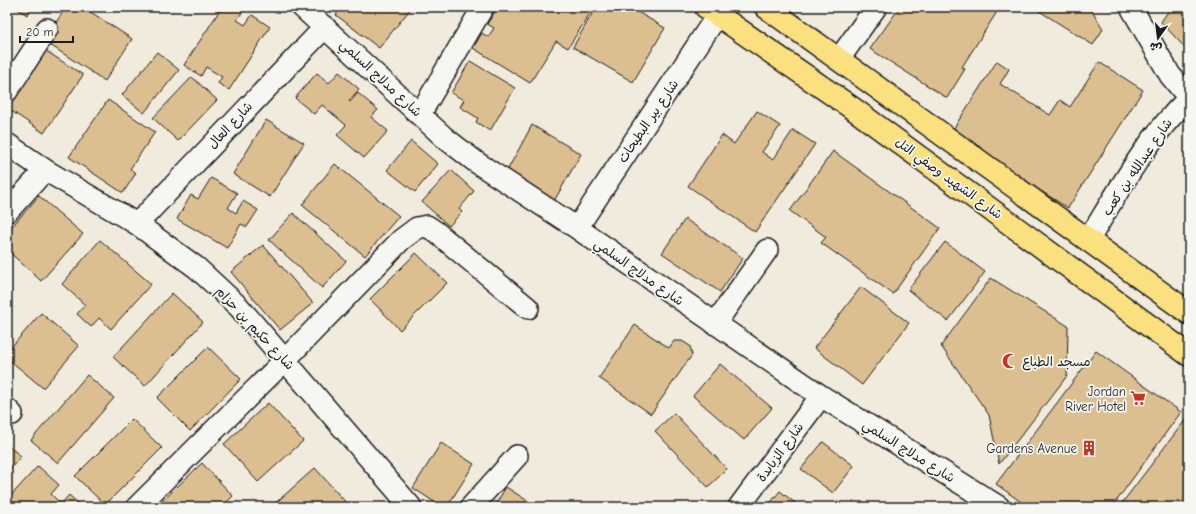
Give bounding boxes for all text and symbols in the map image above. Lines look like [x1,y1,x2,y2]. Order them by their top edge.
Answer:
scale bar [20,18,73,44]
north arrow [1138,18,1178,58]
text: 20 m [26,25,54,39]
street label: شارع مدلاج السلمي [335,37,425,122]
text: ش [1148,39,1163,55]
street label: شارع بير البطيحات [615,77,683,166]
street label: شارع العال [205,99,257,153]
street label: شارع عبدالله بن كعب [1099,116,1177,219]
street label: شارع الشهيد وصفي التل [890,134,1005,225]
street label: شارع مدلاج السلمي [589,236,687,312]
street label: شارع حكيم بن حزام [211,283,297,375]
mosque icon: مسجد الطباع [1001,352,1019,370]
place label: مسجد الطباع [1022,354,1091,371]
place label: Jordan River Hotel [1065,384,1126,414]
supermarket icon: Jordan River Hotel [1129,389,1147,407]
street label: شارع مدلاج السلمي [858,417,958,489]
street label: شارع الزبابدة [754,420,808,486]
building icon: Gardens Avenue [1080,439,1098,457]
place label: Gardens Avenue [986,441,1077,456]

